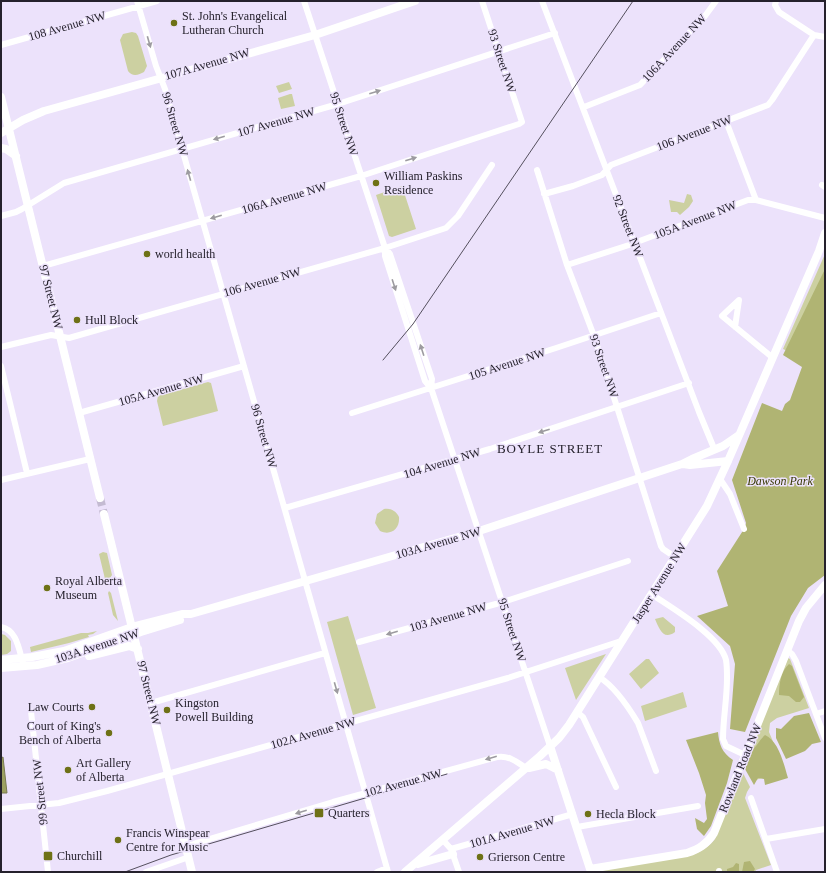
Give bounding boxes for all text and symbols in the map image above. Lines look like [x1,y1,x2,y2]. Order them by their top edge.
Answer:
street label: 108 Avenue NW [27,8,108,44]
place label: St. John's Evangelical Lutheran Church [182,9,288,37]
street label: 106A Avenue NW [639,11,710,85]
marker: St. John's Evangelical Lutheran Church [169,18,179,28]
street label: 93 Street NW [485,27,519,95]
one-way arrow [146,36,152,48]
street label: 107A Avenue NW [163,45,252,83]
one-way arrow [369,89,381,95]
street label: 96 Street NW [159,90,191,158]
street label: 95 Street NW [327,90,361,158]
street label: 107 Avenue NW [236,104,317,140]
street label: 106 Avenue NW [654,112,734,154]
one-way arrow [213,135,225,141]
one-way arrow [406,156,418,162]
one-way arrow [186,168,192,180]
place label: William Paskins Residence [384,169,463,197]
marker: William Paskins Residence [371,178,381,188]
street label: 106A Avenue NW [240,179,329,217]
street label: 92 Street NW [610,193,647,260]
street label: 105A Avenue NW [652,197,739,242]
one-way arrow [209,214,221,220]
place label: world health [155,247,215,261]
marker: world health [142,249,152,259]
street label: 97 Street NW [36,263,66,331]
street label: 106 Avenue NW [222,264,303,300]
one-way arrow [391,279,397,291]
place label: Hull Block [85,313,138,327]
marker: Hull Block [72,315,82,325]
street label: 93 Street NW [587,333,622,400]
one-way arrow [419,344,425,356]
street label: 105 Avenue NW [467,345,548,383]
street label: 105A Avenue NW [117,371,206,409]
street label: 96 Street NW [248,402,280,470]
one-way arrow [538,429,550,435]
district label: BOYLE STREET [497,441,603,456]
street label: 104 Avenue NW [402,444,483,481]
park label: Dawson Park [746,474,814,488]
street label: 103A Avenue NW [394,524,483,562]
street label: Jasper Avenue NW [629,540,690,626]
place label: Royal Alberta Museum [55,574,123,602]
marker: Royal Alberta Museum [42,583,52,593]
street label: 95 Street NW [495,596,529,664]
street label: 103 Avenue NW [408,599,489,635]
street label: 103A Avenue NW [53,626,142,666]
one-way arrow [386,630,398,636]
street label: 97 Street NW [134,659,164,727]
one-way arrow [333,683,339,695]
place label: Kingston Powell Building [175,696,253,724]
place label: Law Courts [28,700,84,714]
marker: Law Courts [87,702,97,712]
marker: Kingston Powell Building [162,705,172,715]
street label: 102A Avenue NW [269,714,358,752]
place label: Court of King's Bench of Alberta [19,719,102,747]
street label: Rowland Road NW [716,721,764,815]
marker: Court of King's Bench of Alberta [104,728,114,738]
one-way arrow [485,755,497,761]
place label: Art Gallery of Alberta [76,756,131,784]
street label: 99 Street NW [30,758,50,826]
marker: Art Gallery of Alberta [63,765,73,775]
street label: 102 Avenue NW [363,766,444,800]
place label: Quarters [328,806,370,820]
marker: Quarters [313,807,325,819]
place label: Hecla Block [596,807,656,821]
one-way arrow [295,809,307,815]
marker: Hecla Block [583,809,593,819]
street label: 101A Avenue NW [468,813,557,851]
place label: Francis Winspear Centre for Music [126,826,210,854]
marker: Francis Winspear Centre for Music [113,835,123,845]
place label: Churchill [57,849,103,863]
marker: Churchill [42,850,54,862]
place label: Grierson Centre [488,850,565,864]
marker: Grierson Centre [475,852,485,862]

